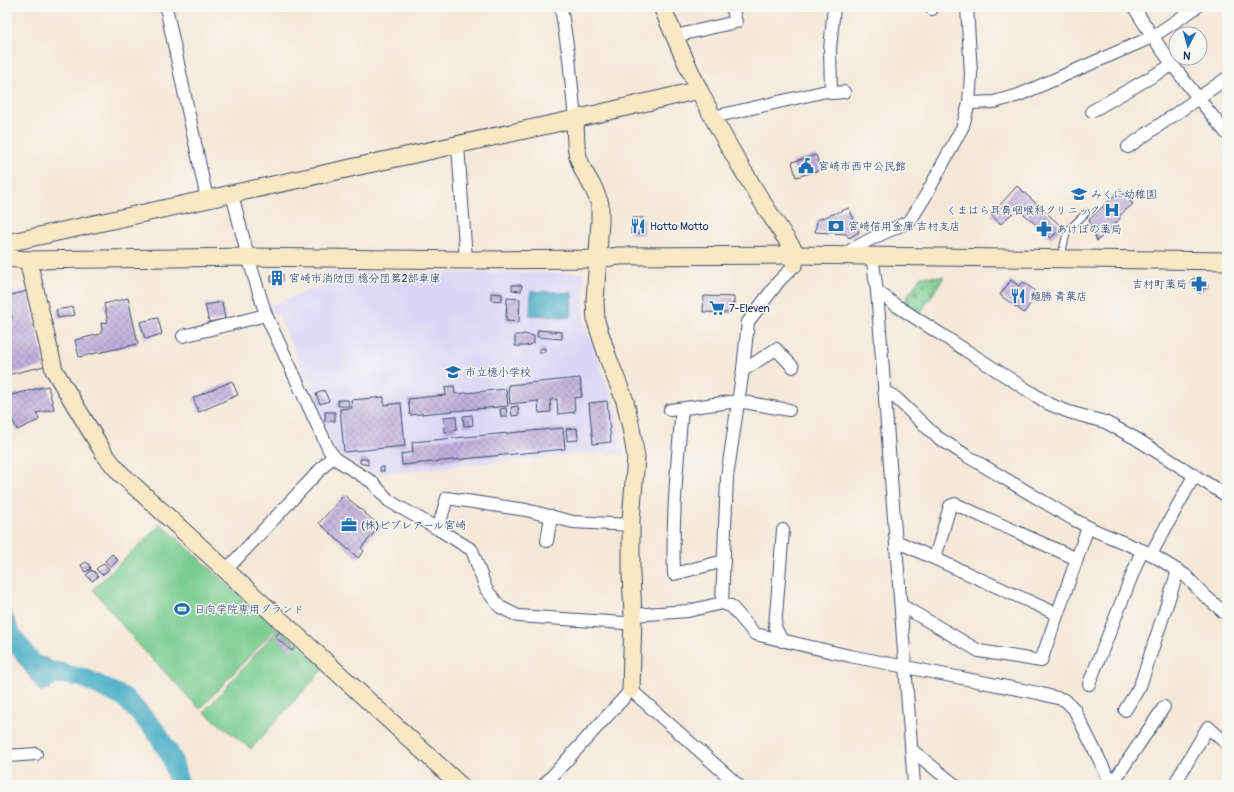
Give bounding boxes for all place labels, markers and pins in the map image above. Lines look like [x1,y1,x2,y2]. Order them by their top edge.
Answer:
public building icon: 宮崎市西中公民館 [797,157,815,175]
place label: 宮崎市西中公民館 [818,160,906,173]
school or university icon: みくに幼稚園 [1070,185,1088,203]
place label: みくに幼稚園 [1091,188,1157,201]
hospital icon: くまはら耳鼻咽喉科クリニック [1103,201,1121,219]
place label: くまはら耳鼻咽喉科クリニック [946,204,1100,217]
restaurant icon: Hotto Motto [629,217,647,235]
bank icon: 宮崎信用金庫 吉村支店 [827,217,845,235]
place label: Hotto Motto [650,220,709,233]
place label: 宮崎信用金庫 吉村支店 [848,220,960,233]
pharmacy icon: あけぼの薬局 [1035,220,1053,238]
place label: あけぼの薬局 [1056,223,1122,236]
building icon: 宮崎市消防団 檍分団第2部車庫 [268,269,286,287]
place label: 宮崎市消防団 檍分団第2部車庫 [289,272,441,285]
pharmacy icon: 吉村町薬局 [1190,275,1208,293]
place label: 吉村町薬局 [1132,278,1187,291]
restaurant icon: 麺勝 青葉店 [1009,287,1027,305]
place label: 麺勝 青葉店 [1030,290,1087,303]
supermarket icon: 7-Eleven [708,299,726,317]
place label: 7-Eleven [729,302,770,315]
school or university icon: 市立檍小学校 [444,363,462,381]
place label: 市立檍小学校 [465,366,531,379]
office icon: (株)ビブレアール宮崎 [340,516,358,534]
place label: (株)ビブレアール宮崎 [361,519,466,532]
sports icon: 日向学院専用グランド [173,600,191,618]
place label: 日向学院専用グランド [194,603,304,616]

